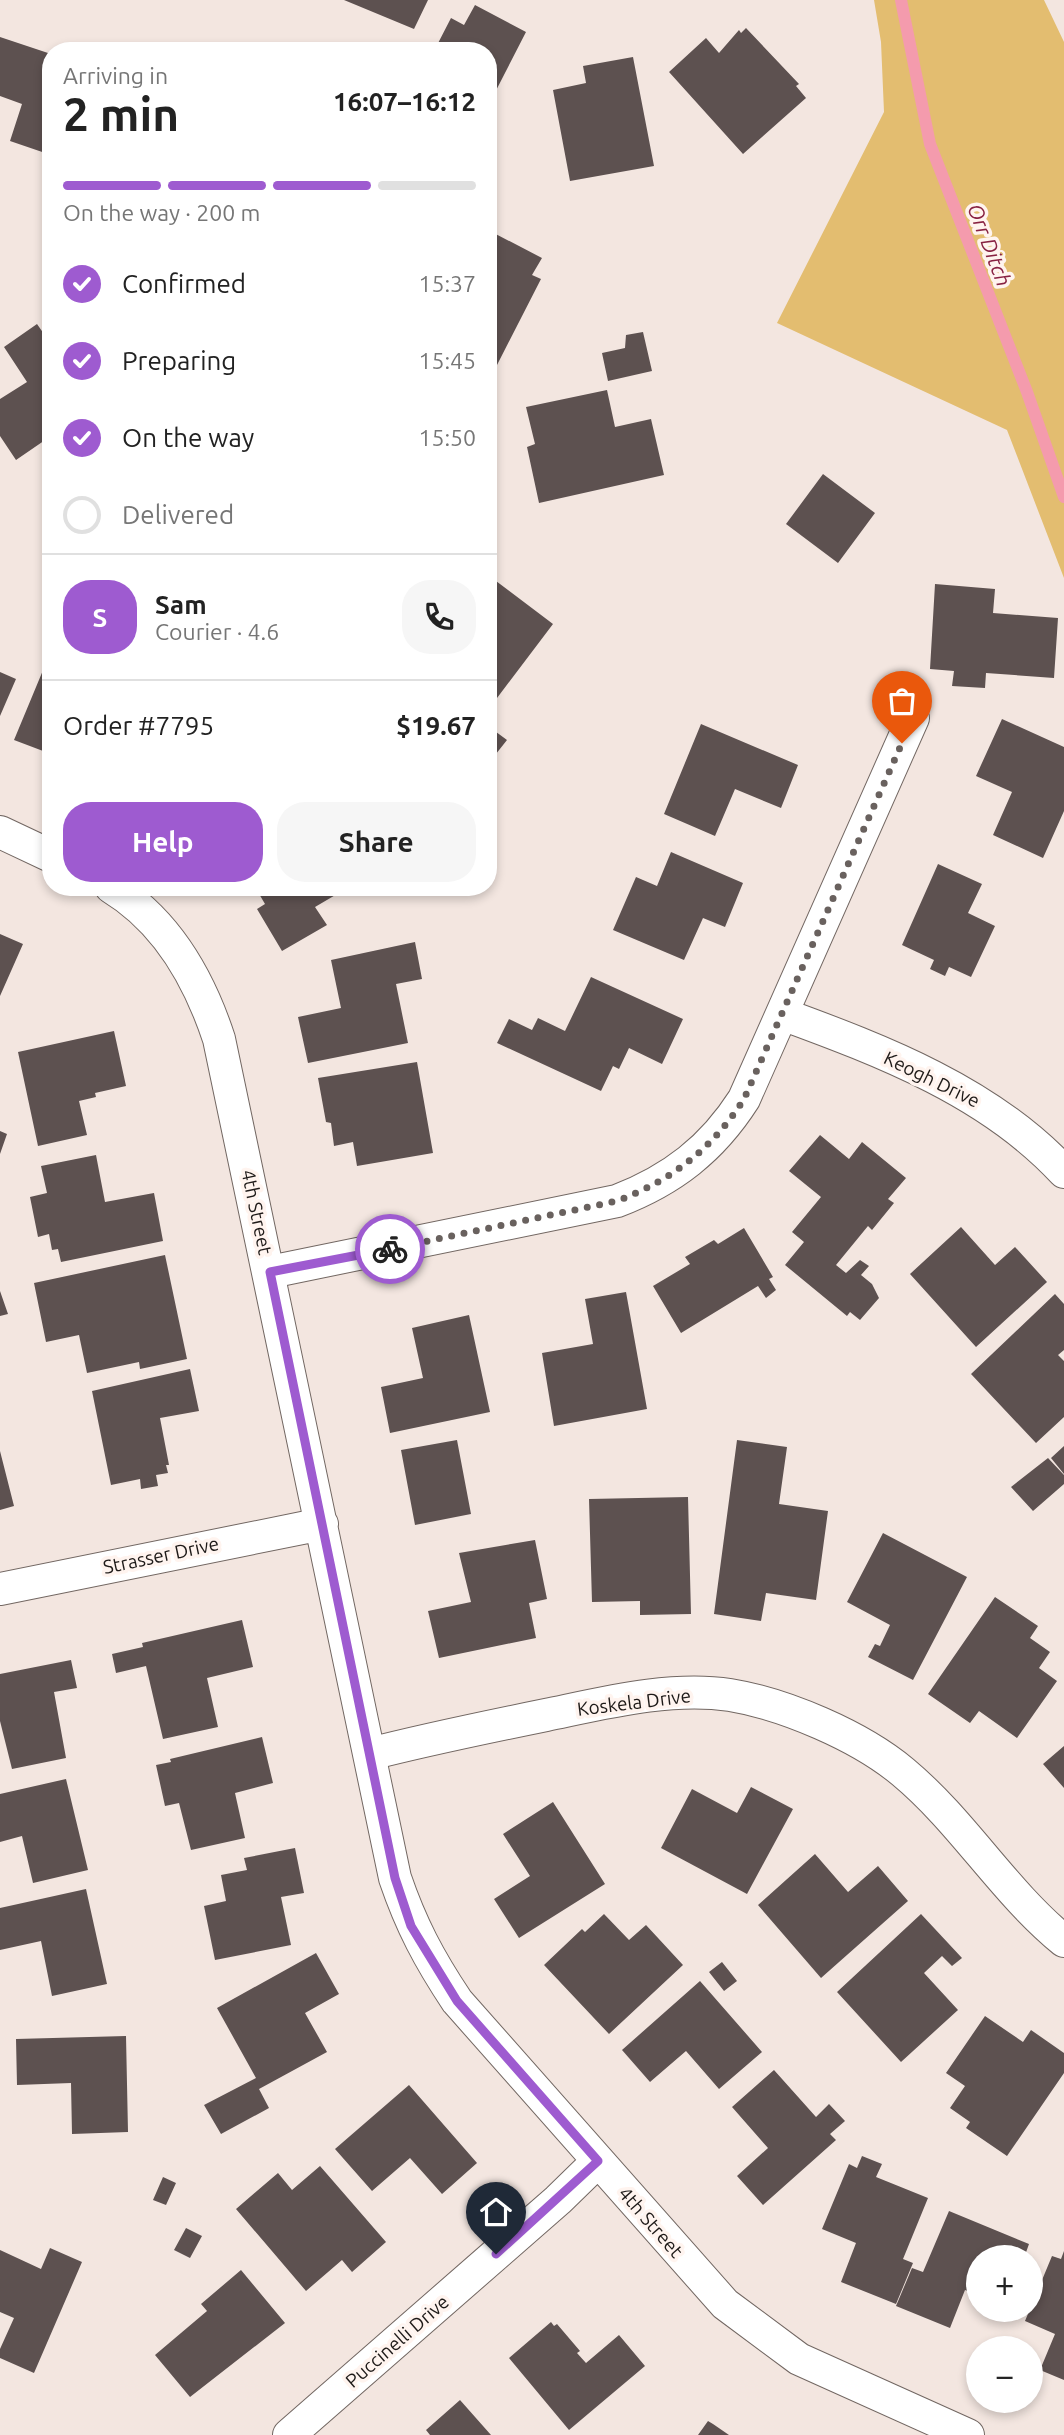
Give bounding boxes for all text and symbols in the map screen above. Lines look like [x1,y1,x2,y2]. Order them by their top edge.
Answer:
text: Arriving in [63,63,168,88]
text: 16:07–16:12 [333,87,476,116]
text: 2 min [63,88,179,140]
text: On the way · 200 m [63,200,260,225]
water label: Orr Ditch [963,200,1017,289]
icon: check [63,265,101,303]
text: Confirmed [122,269,246,298]
text: 15:37 [418,271,476,296]
icon: check [63,342,101,380]
text: Preparing [122,346,236,375]
text: 15:45 [418,348,476,373]
icon: check [63,419,101,457]
text: On the way [122,423,254,452]
text: 15:50 [418,425,476,450]
text: Delivered [122,500,234,529]
button: phone [402,580,476,654]
text: Sam [155,590,207,619]
text: S [93,603,107,632]
text: Courier · 4.6 [155,619,279,644]
pin [872,671,932,743]
icon: bag [883,682,921,720]
text: Order #7795 [63,711,214,740]
text: $19.67 [396,711,476,740]
button: Help [63,802,263,882]
button: Share [277,802,476,882]
street label: Keogh Drive [880,1046,984,1112]
street label: 4th Street [237,1167,277,1257]
courier [355,1214,425,1284]
icon: bike [371,1230,409,1268]
street label: Strasser Drive [101,1532,221,1578]
street label: Koskela Drive [576,1684,692,1720]
pin [466,2182,526,2254]
street label: 4th Street [614,2182,688,2262]
icon: home [477,2193,515,2231]
map controls [966,2245,1043,2413]
button: + [966,2245,1043,2322]
street label: Puccinelli Drive [341,2290,453,2392]
button: − [966,2336,1043,2413]

